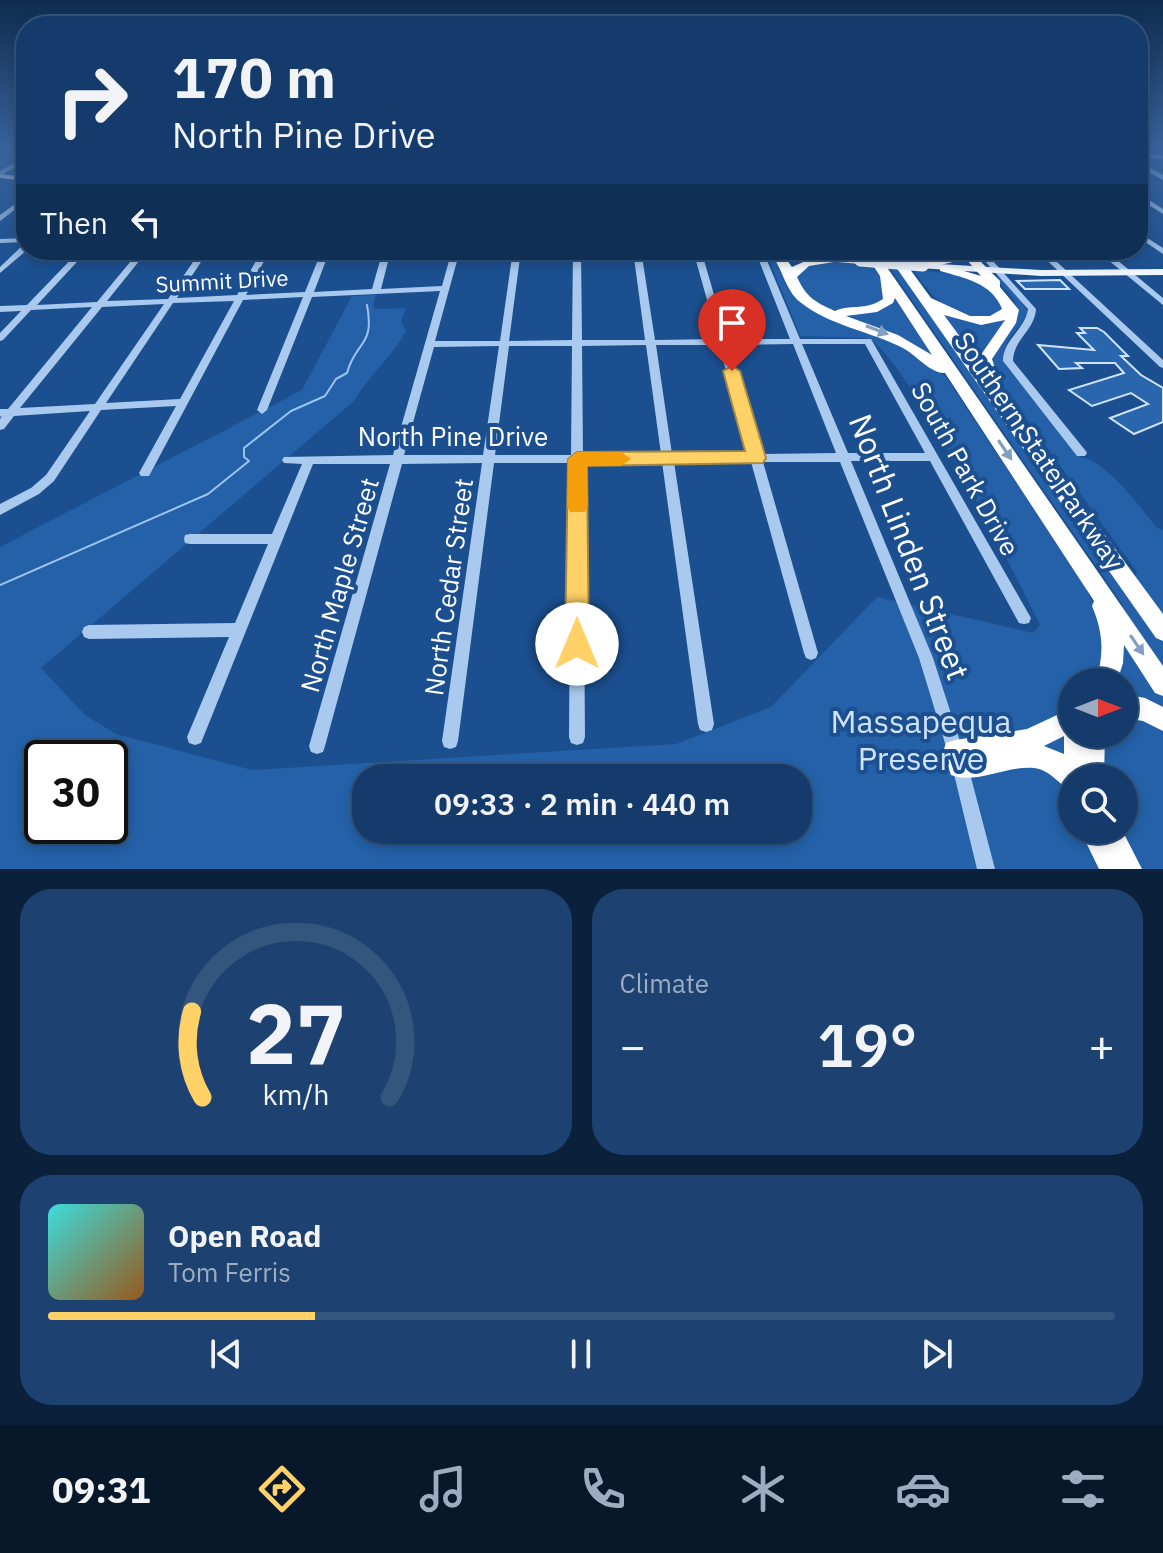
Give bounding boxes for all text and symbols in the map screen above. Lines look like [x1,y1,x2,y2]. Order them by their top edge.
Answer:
text: 170 m [172,41,336,113]
icon: right [40,48,144,152]
text: North Pine Drive [172,111,436,158]
icon: left [124,200,168,244]
text: Then [40,203,108,242]
street label: Summit Drive [155,263,289,298]
pin [698,289,766,371]
icon: arrive [710,301,754,345]
one-way arrow [865,324,889,337]
street label: Southern State Parkway [948,325,1132,576]
street label: South Park Drive [904,376,1028,561]
street label: North Linden Street [840,408,980,685]
street label: North Pine Drive [358,419,548,453]
one-way arrow [997,439,1012,460]
street label: North Maple Street [292,474,386,696]
street label: North Cedar Street [416,476,480,698]
position arrow [535,602,619,686]
one-way arrow [1129,635,1144,656]
north arrow [1058,668,1138,748]
map controls [1058,668,1138,844]
park label: Massapequa Preserve [830,700,1012,779]
speed limit sign: 30 [24,740,128,844]
button: search [1058,764,1138,844]
text: 09:33 · 2 min · 440 m [434,784,730,823]
text: Climate [620,966,709,1000]
text: 27 [246,979,346,1087]
text: 19° [817,1005,917,1084]
text: − [620,1017,646,1074]
text: + [1089,1017,1115,1074]
text: km/h [262,1076,329,1113]
text: Open Road [168,1216,321,1255]
text: Tom Ferris [168,1255,291,1289]
icon: previous [204,1332,248,1376]
icon: pause [559,1332,603,1376]
icon: next [915,1332,959,1376]
icon: directions [254,1461,310,1517]
icon: music [415,1461,471,1517]
icon: phone [575,1461,631,1517]
icon: climate [735,1461,791,1517]
icon: car [895,1461,951,1517]
icon: filters [1055,1461,1111,1517]
text: 09:31 [52,1466,150,1513]

